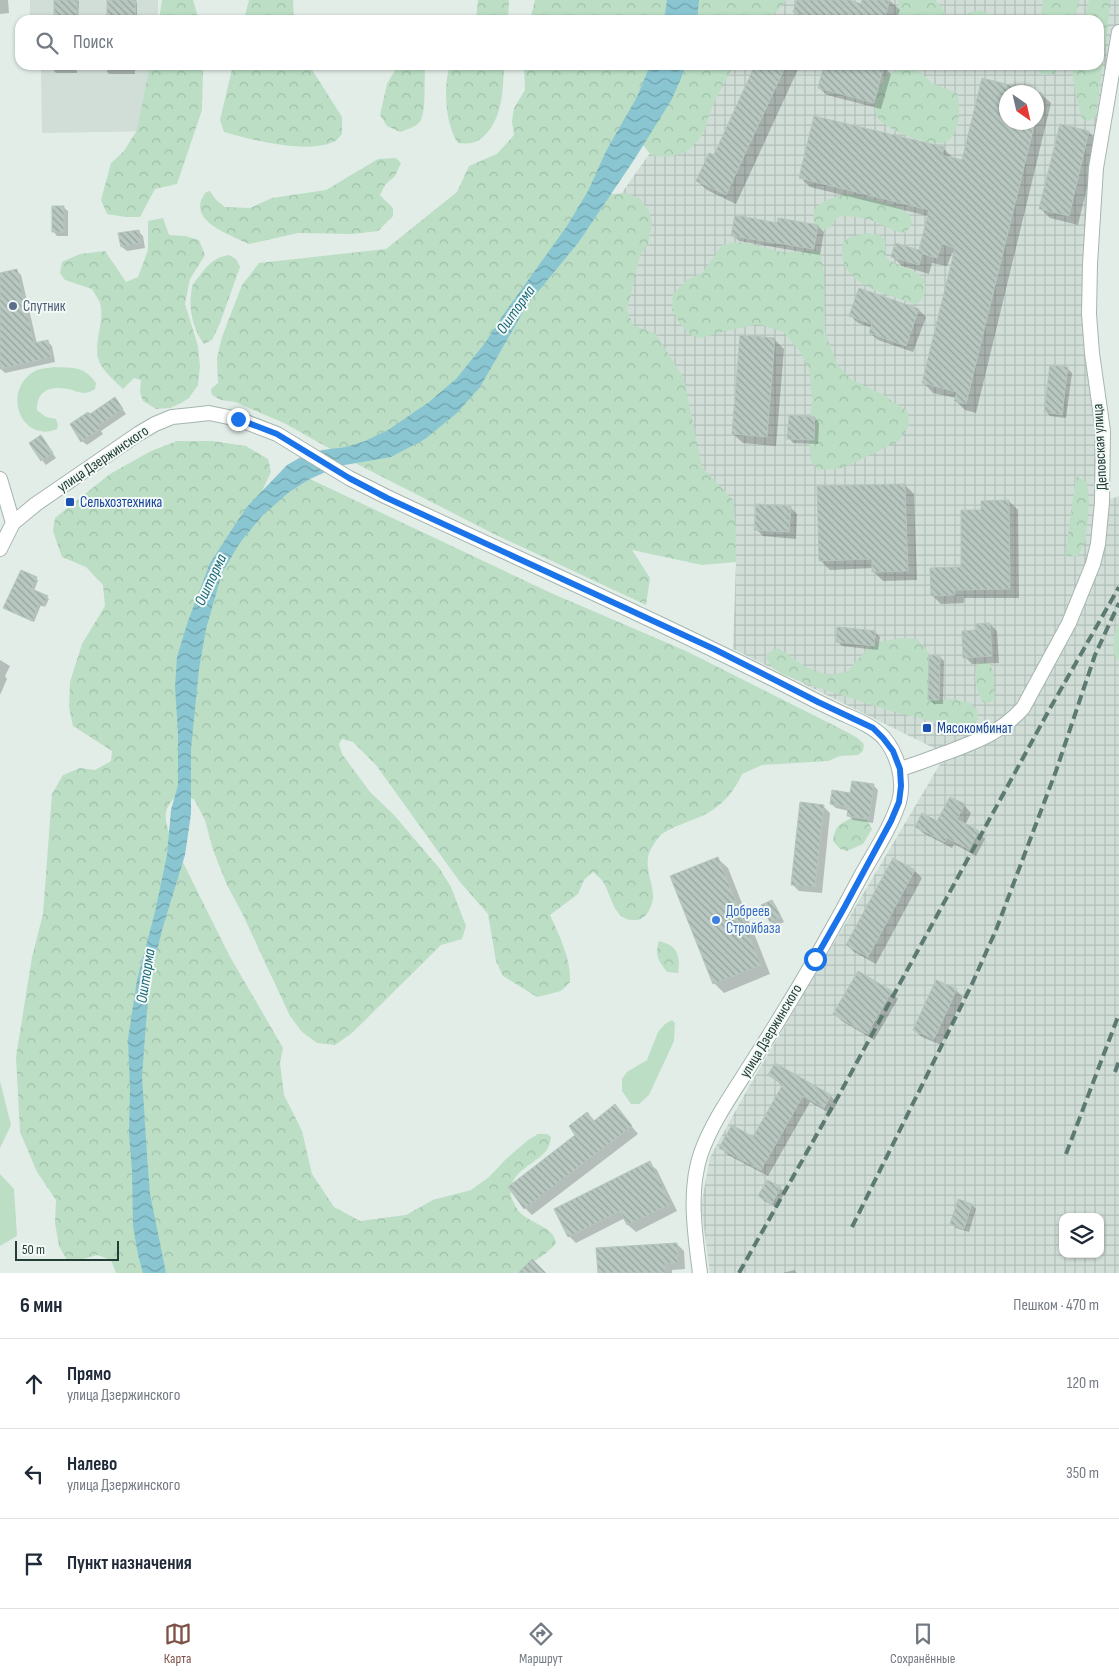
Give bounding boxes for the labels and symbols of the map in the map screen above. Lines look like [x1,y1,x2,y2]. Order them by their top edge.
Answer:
north arrow [999,85,1044,130]
water label: Ошторма [492,282,540,338]
place label: Спутник [23,297,66,316]
marker: Спутник [7,300,19,312]
street label: Деповская улица [1088,403,1112,491]
route end [227,408,250,431]
street label: улица Дзержинского [54,421,152,497]
place label: Сельхозтехника [80,493,163,512]
marker: Сельхозтехника [64,496,76,508]
water label: Ошторма [191,551,231,609]
place label: Мясокомбинат [937,719,1013,738]
marker: Мясокомбинат [921,722,933,734]
place label: Добреев Стройбаза [726,902,781,938]
marker: Добреев Стройбаза [710,914,722,926]
water label: Ошторма [132,947,160,1005]
route start [804,948,827,971]
street label: улица Дзержинского [736,981,806,1081]
scale bar [15,1238,119,1261]

